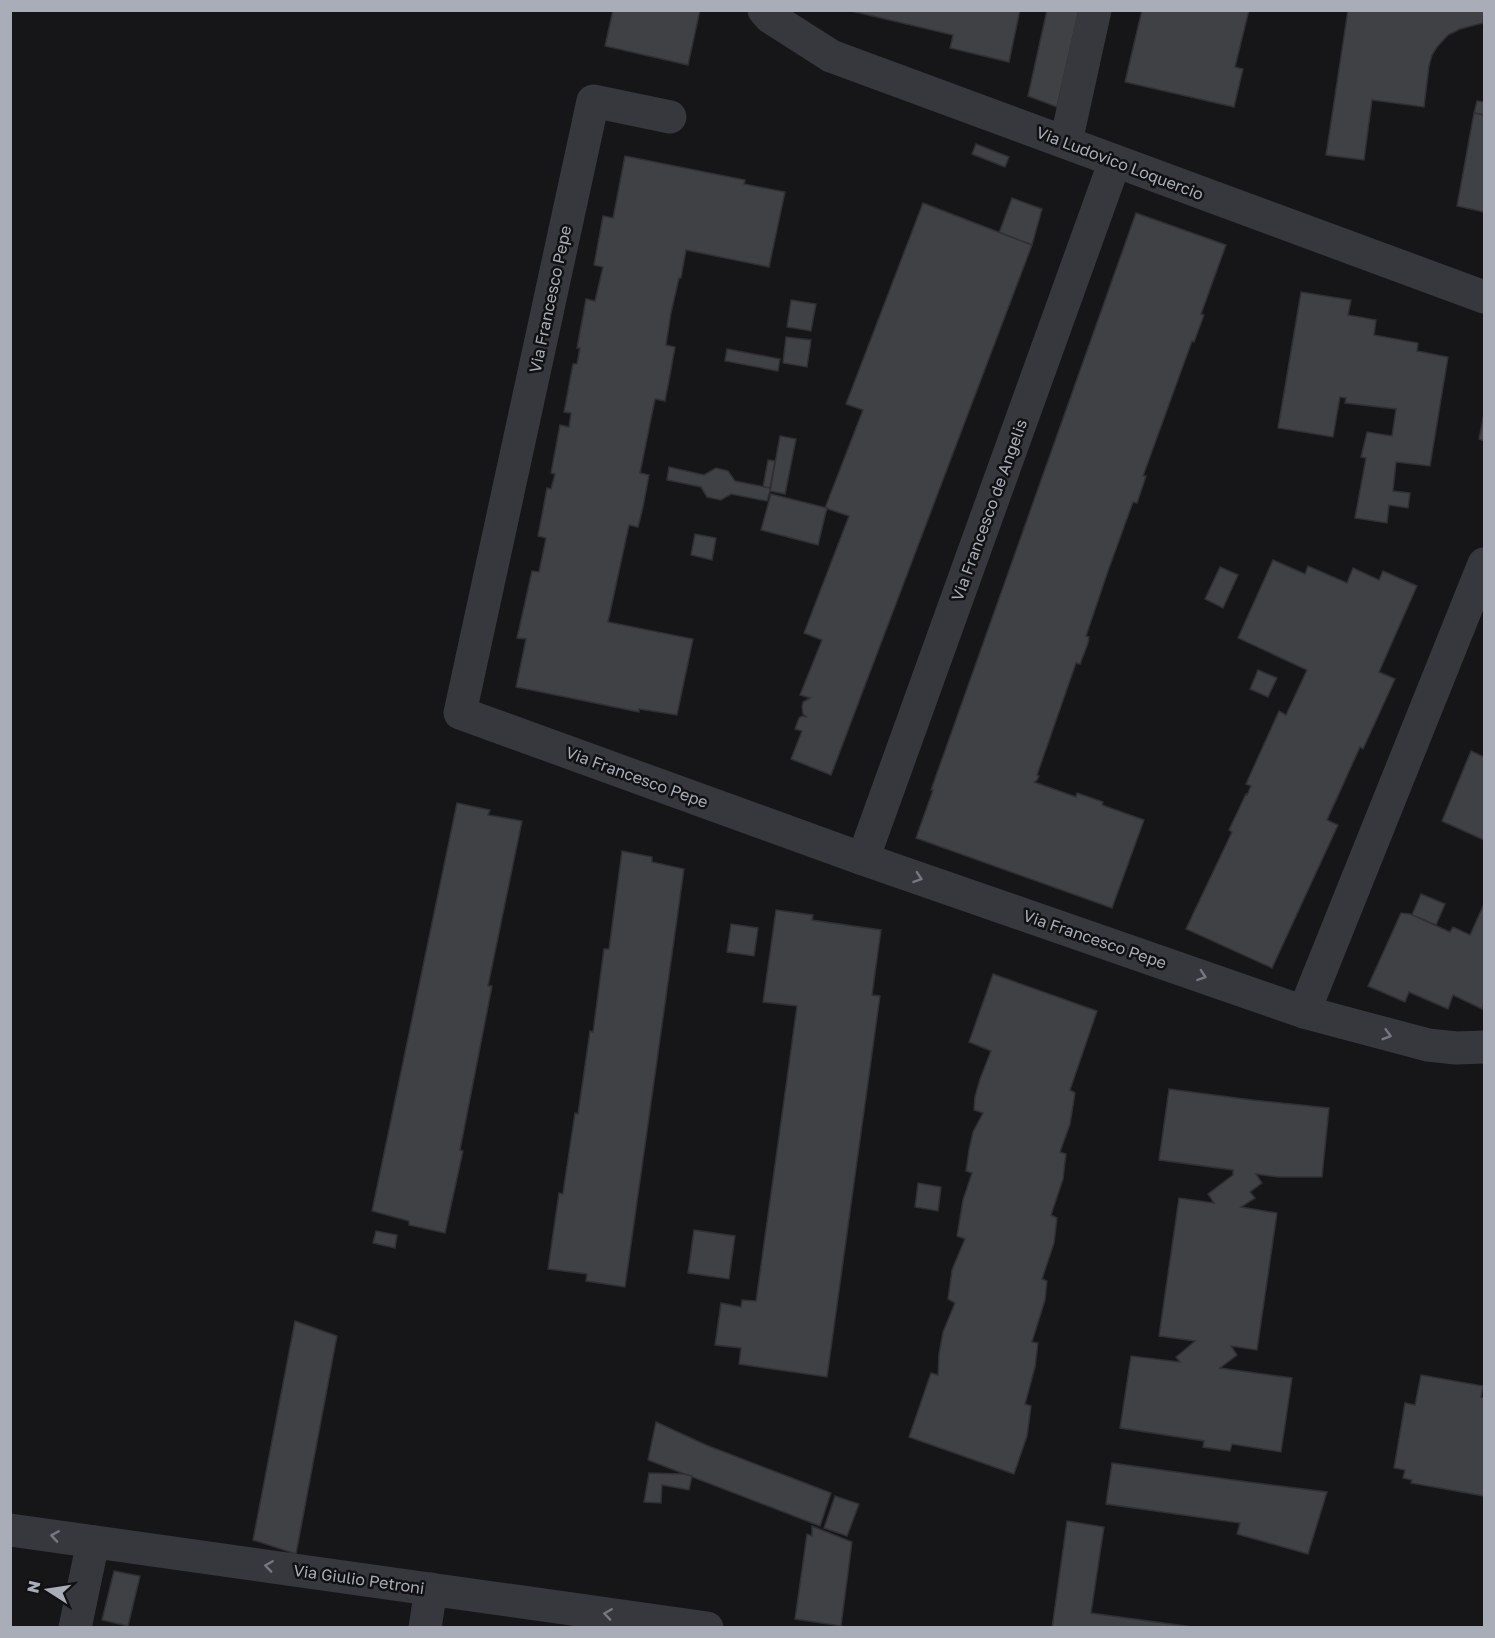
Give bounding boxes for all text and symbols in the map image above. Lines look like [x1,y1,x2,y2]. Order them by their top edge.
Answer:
street label: Via Ludovico Loquercio [1034,122,1206,204]
street label: Via Francesco Pepe [525,224,575,374]
street label: Via Francesco de Angelis [947,416,1031,604]
street label: Via Francesco Pepe [563,742,711,812]
one-way arrow [912,870,923,883]
street label: Via Francesco Pepe [1021,905,1169,973]
one-way arrow [1196,969,1207,982]
one-way arrow [1382,1028,1392,1041]
one-way arrow [51,1531,60,1543]
north arrow [18,1560,78,1620]
street label: Via Giulio Petroni [292,1560,426,1598]
one-way arrow [265,1561,274,1573]
text: N [22,1579,44,1595]
one-way arrow [603,1608,612,1620]

